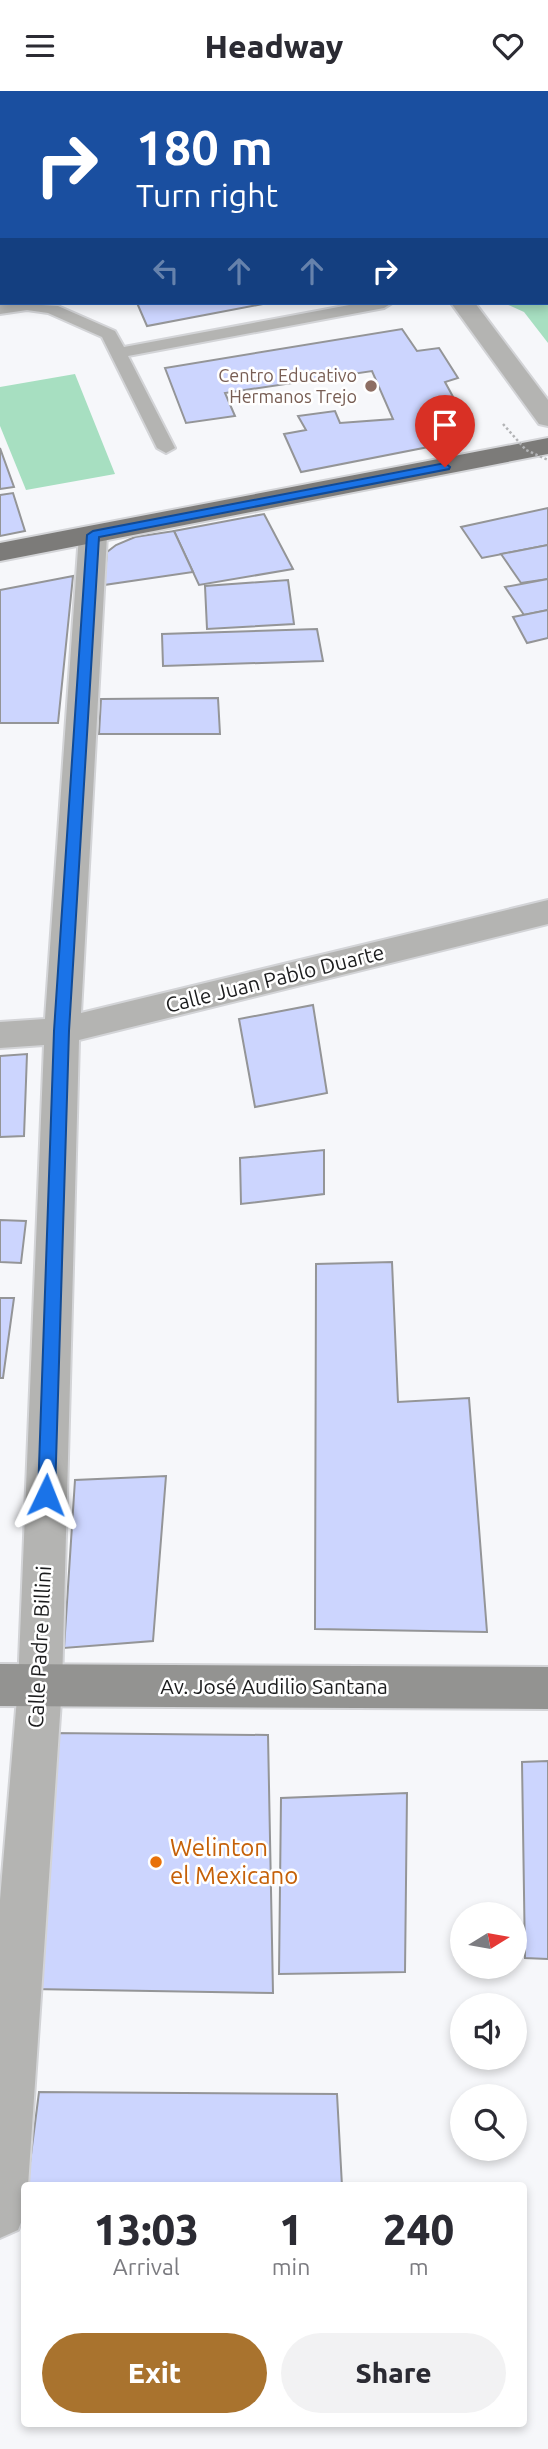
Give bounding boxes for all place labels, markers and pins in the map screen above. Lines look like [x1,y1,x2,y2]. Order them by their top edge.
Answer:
place label: Centro Educativo Hermanos Trejo [218,365,357,406]
marker: Centro Educativo Hermanos Trejo [363,378,379,394]
pin [415,395,475,467]
place label: Welinton el Mexicano [170,1834,298,1889]
marker: Welinton el Mexicano [148,1854,164,1870]

